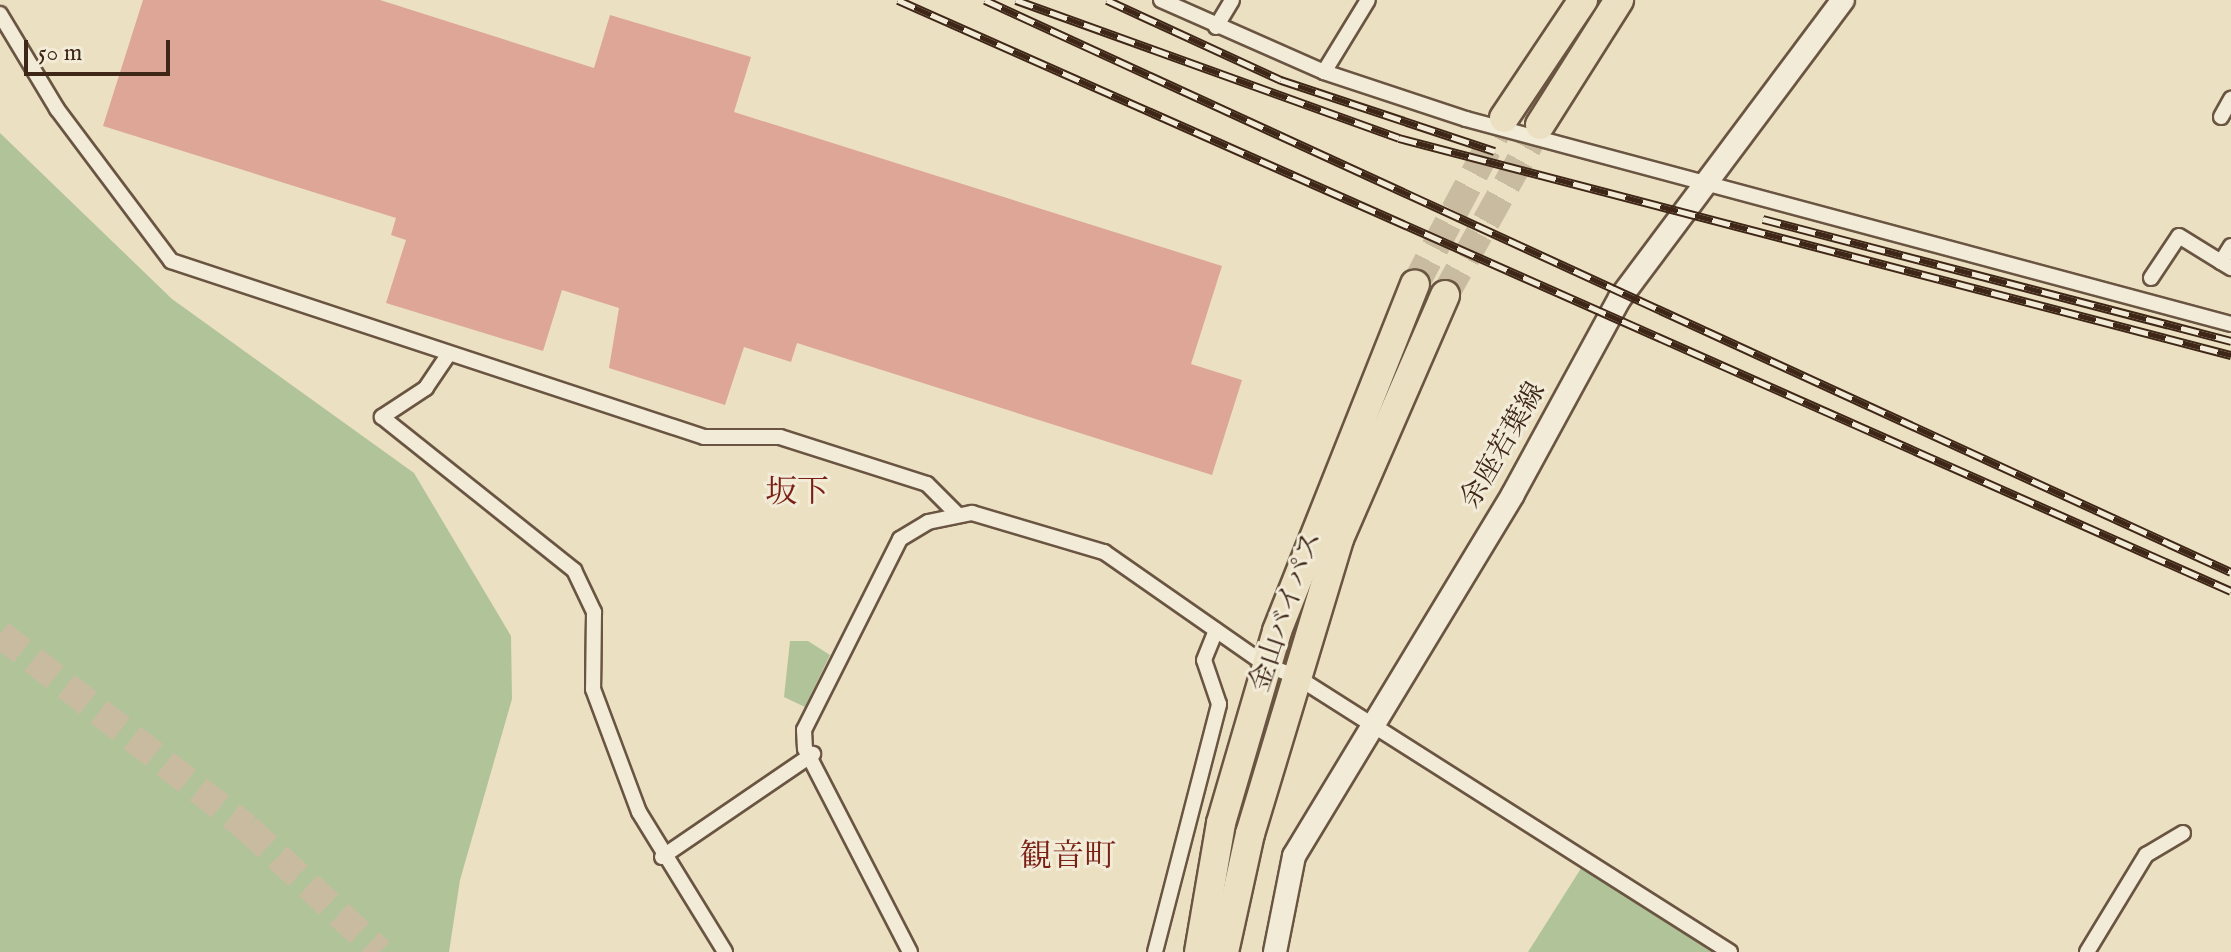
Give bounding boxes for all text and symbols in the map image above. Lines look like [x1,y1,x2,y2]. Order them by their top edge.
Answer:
scale bar [28,24,174,74]
text: 50 m [38,38,82,69]
street label: 余座若葉線 [1454,377,1554,515]
district label: 坂下 [765,475,829,513]
street label: 金山バイパス [1244,527,1330,697]
district label: 観音町 [1020,839,1116,877]

